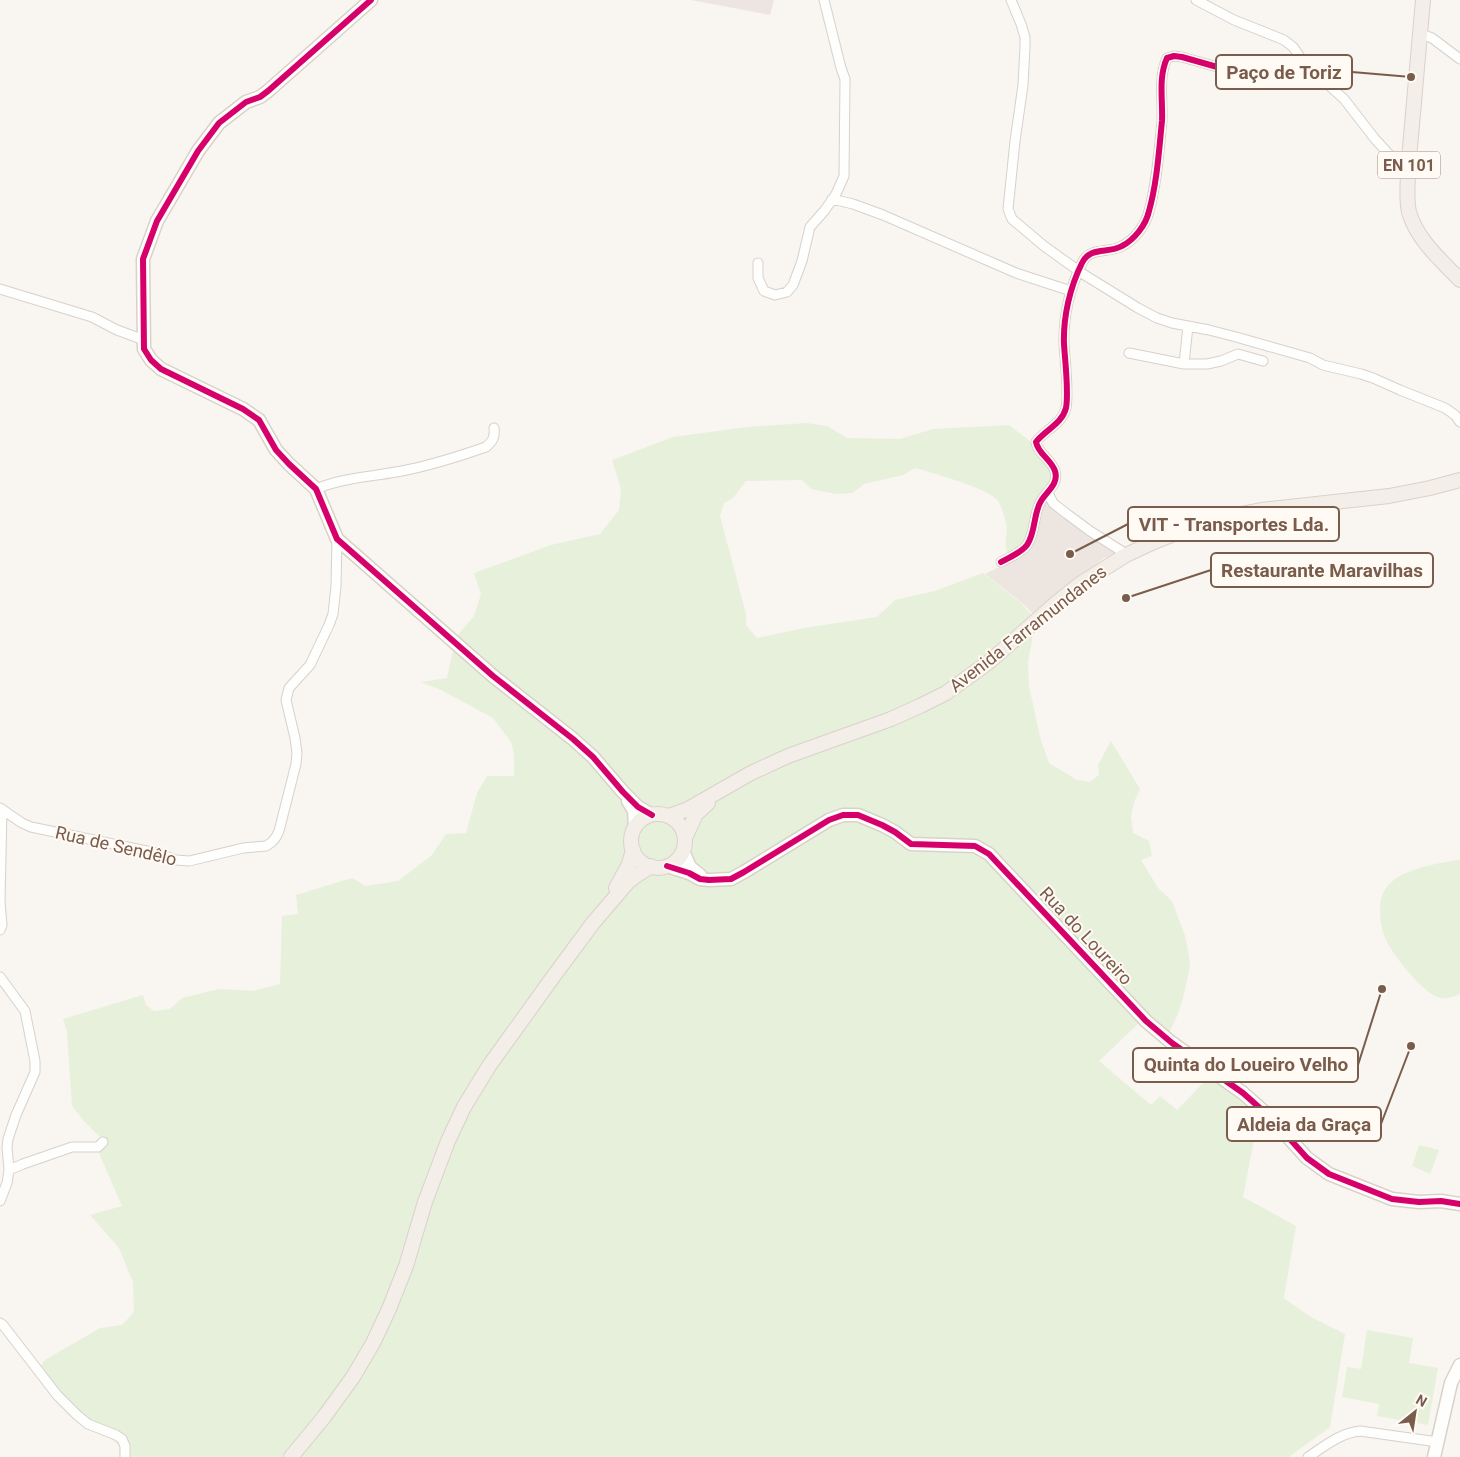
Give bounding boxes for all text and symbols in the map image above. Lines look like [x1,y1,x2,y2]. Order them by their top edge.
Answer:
callout: Paço de Toriz [1216,55,1352,89]
text: Paço de Toriz [1226,61,1342,84]
road number: EN 101 [1378,152,1440,178]
callout: VIT - Transportes Lda. [1128,507,1339,541]
text: VIT - Transportes Lda. [1139,513,1329,536]
callout: Restaurante Maravilhas [1211,553,1433,587]
text: Restaurante Maravilhas [1221,559,1423,582]
street label: Avenida Farramundanes [945,561,1110,696]
street label: Rua de Sendêlo [53,821,179,870]
street label: Rua do Loureiro [1036,882,1137,989]
callout: Quinta do Loueiro Velho [1133,1048,1358,1082]
text: Quinta do Loueiro Velho [1144,1053,1349,1076]
callout: Aldeia da Graça [1227,1107,1381,1141]
text: Aldeia da Graça [1237,1113,1371,1136]
north arrow [1390,1387,1440,1437]
text: N [1413,1391,1430,1410]

